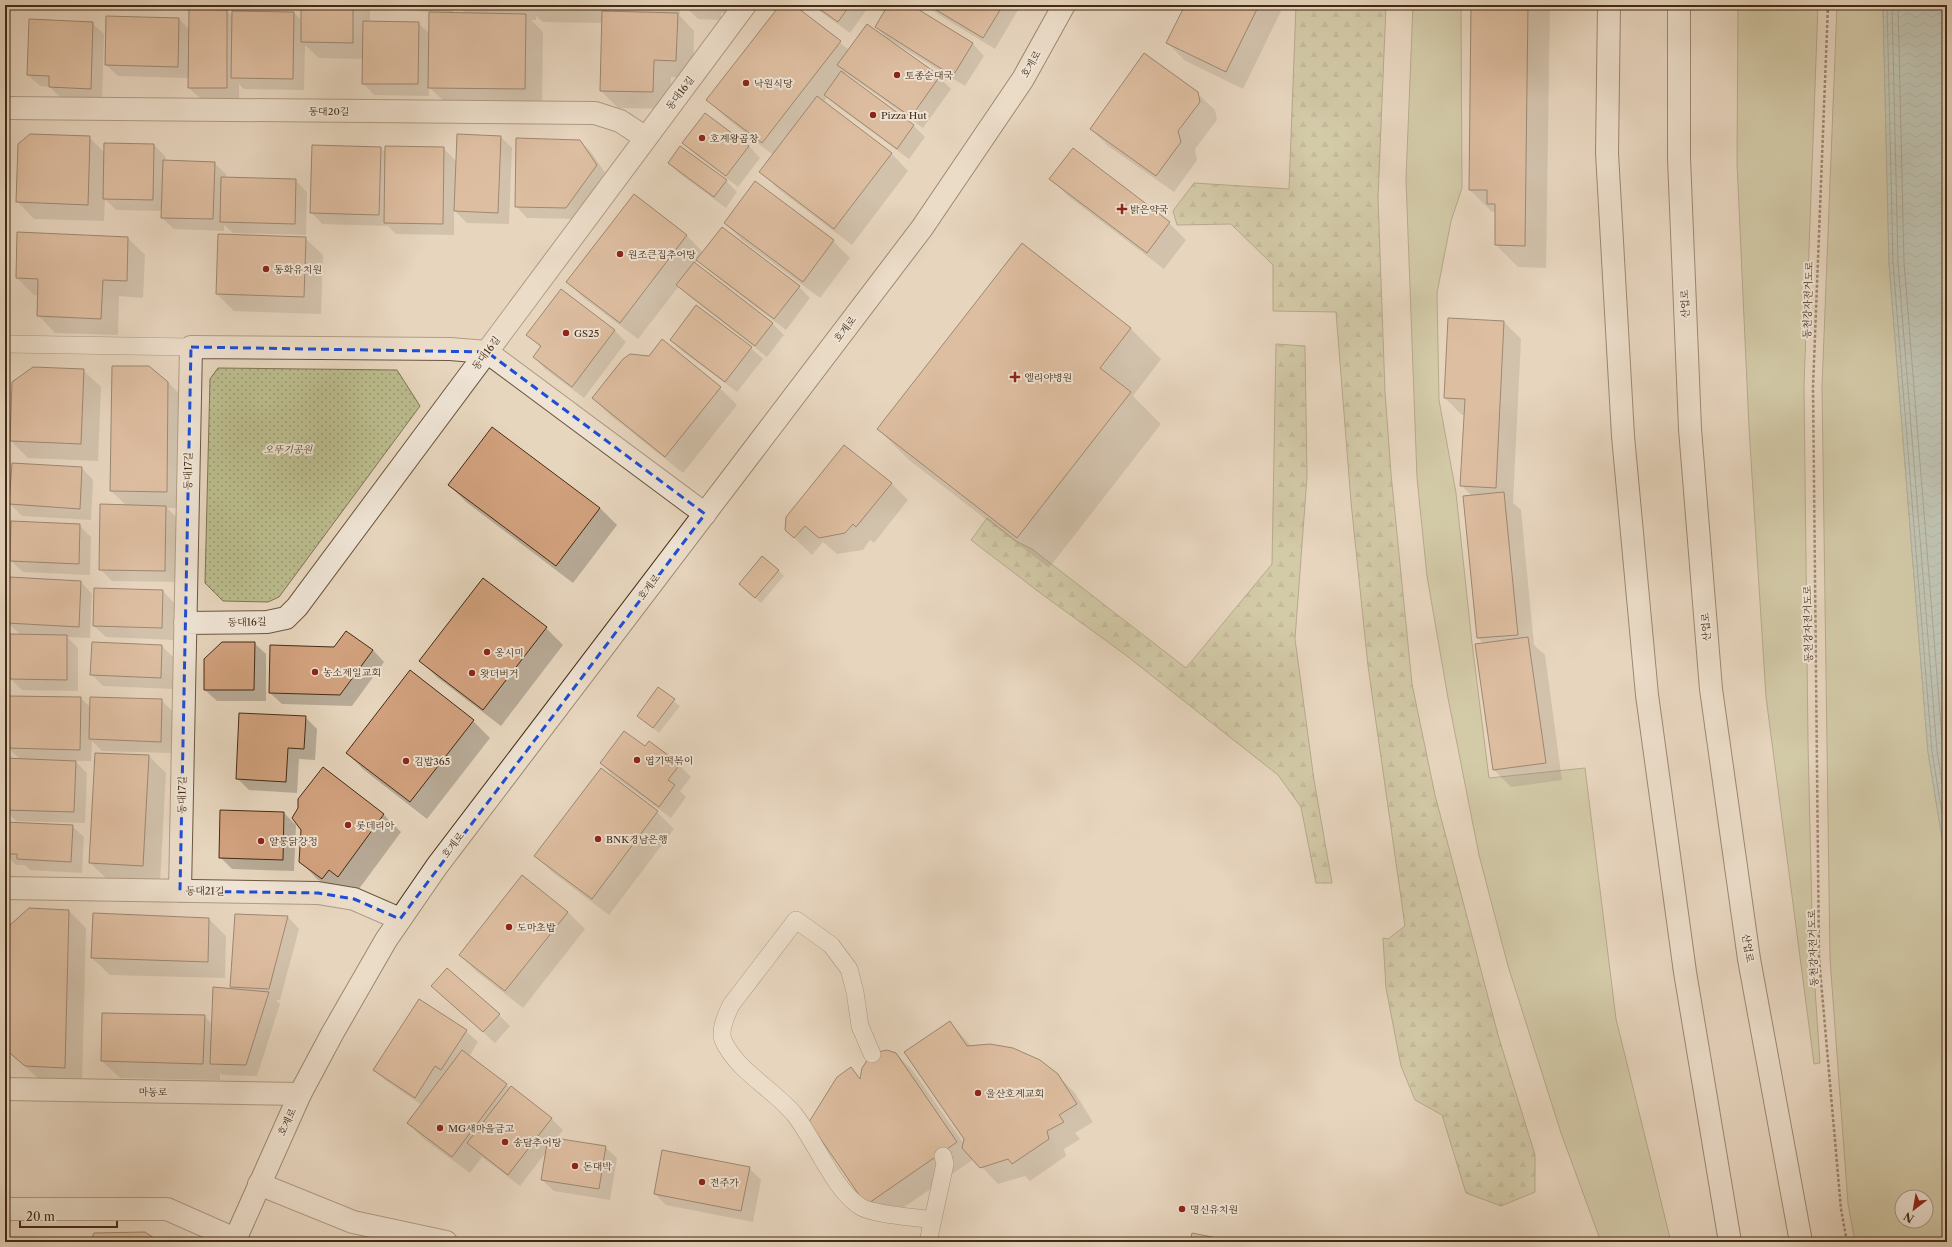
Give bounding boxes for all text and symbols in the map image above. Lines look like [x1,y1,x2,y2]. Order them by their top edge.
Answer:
street label: 호계로 [1018,48,1044,80]
place label: 토종순대국 [905,69,954,82]
marker: 토종순대국 [892,70,902,80]
street label: 동대16길 [663,73,697,113]
place label: 낙원식당 [754,77,793,90]
marker: 낙원식당 [741,78,751,88]
street label: 동대20길 [308,105,350,118]
place label: Pizza Hut [881,109,927,122]
marker: Pizza Hut [868,110,878,120]
place label: 호계왕곱창 [710,132,759,145]
marker: 호계왕곱창 [697,133,707,143]
place label: 밝은약국 [1130,203,1169,216]
marker: 밝은약국 [1117,204,1127,214]
place label: 원조큰집추어탕 [628,248,696,261]
marker: 원조큰집추어탕 [615,249,625,259]
street label: 동천강자전거도로 [1800,261,1816,339]
place label: 동화유치원 [274,263,322,276]
marker: 동화유치원 [261,264,271,274]
street label: 산업로 [1678,289,1692,319]
street label: 호계로 [831,313,859,344]
place label: GS25 [574,327,599,340]
marker: GS25 [561,328,571,338]
street label: 동대16길 [469,333,503,373]
marker: 엘리야병원 [1009,371,1021,383]
place label: 엘리야병원 [1024,371,1072,384]
park label: 오뚜기공원 [264,443,313,456]
street label: 동대17길 [181,452,195,490]
street label: 호계로 [635,571,663,602]
street label: 동천강자전거도로 [1801,585,1815,663]
street label: 산업로 [1698,612,1713,642]
street label: 동대16길 [227,615,267,629]
place label: 옹시미 [495,646,524,659]
marker: 옹시미 [482,647,492,657]
place label: 농소제일교회 [323,666,381,679]
marker: 농소제일교회 [310,667,320,677]
place label: 왓더버거 [480,667,519,680]
marker: 왓더버거 [467,668,477,678]
place label: 엽기떡볶이 [645,754,693,767]
place label: 김밥365 [414,755,450,768]
marker: 엽기떡볶이 [632,755,642,765]
marker: 김밥365 [401,756,411,766]
street label: 동대17길 [175,776,189,814]
place label: 롯데리아 [356,819,395,832]
marker: 롯데리아 [343,820,353,830]
street label: 호계로 [439,829,467,860]
place label: BNK경남은행 [606,833,668,846]
marker: BNK경남은행 [593,834,603,844]
place label: 알통닭강정 [269,835,317,848]
marker: 알통닭강정 [256,836,266,846]
street label: 동대21길 [185,884,225,898]
street label: 동천강자전거도로 [1805,909,1821,987]
place label: 도마초밥 [517,921,556,934]
marker: 도마초밥 [504,922,514,932]
street label: 산업로 [1739,933,1757,964]
street label: 마동로 [138,1085,168,1099]
place label: 울산호계교회 [986,1087,1044,1100]
marker: 울산호계교회 [973,1088,983,1098]
street label: 호계로 [275,1106,299,1138]
place label: MG새마을금고 [448,1122,515,1135]
marker: MG새마을금고 [435,1123,445,1133]
place label: 송담추어탕 [513,1136,562,1149]
marker: 송담추어탕 [500,1137,510,1147]
place label: 돈대박 [583,1160,612,1173]
marker: 돈대박 [570,1161,580,1171]
place label: 전주가 [710,1176,739,1189]
marker: 전주가 [697,1177,707,1187]
north arrow [1894,1189,1934,1229]
scale bar [20,1203,117,1229]
place label: 명신유치원 [1190,1203,1238,1216]
marker: 명신유치원 [1177,1204,1187,1214]
text: 20 m [26,1209,55,1224]
text: N [1901,1209,1917,1226]

